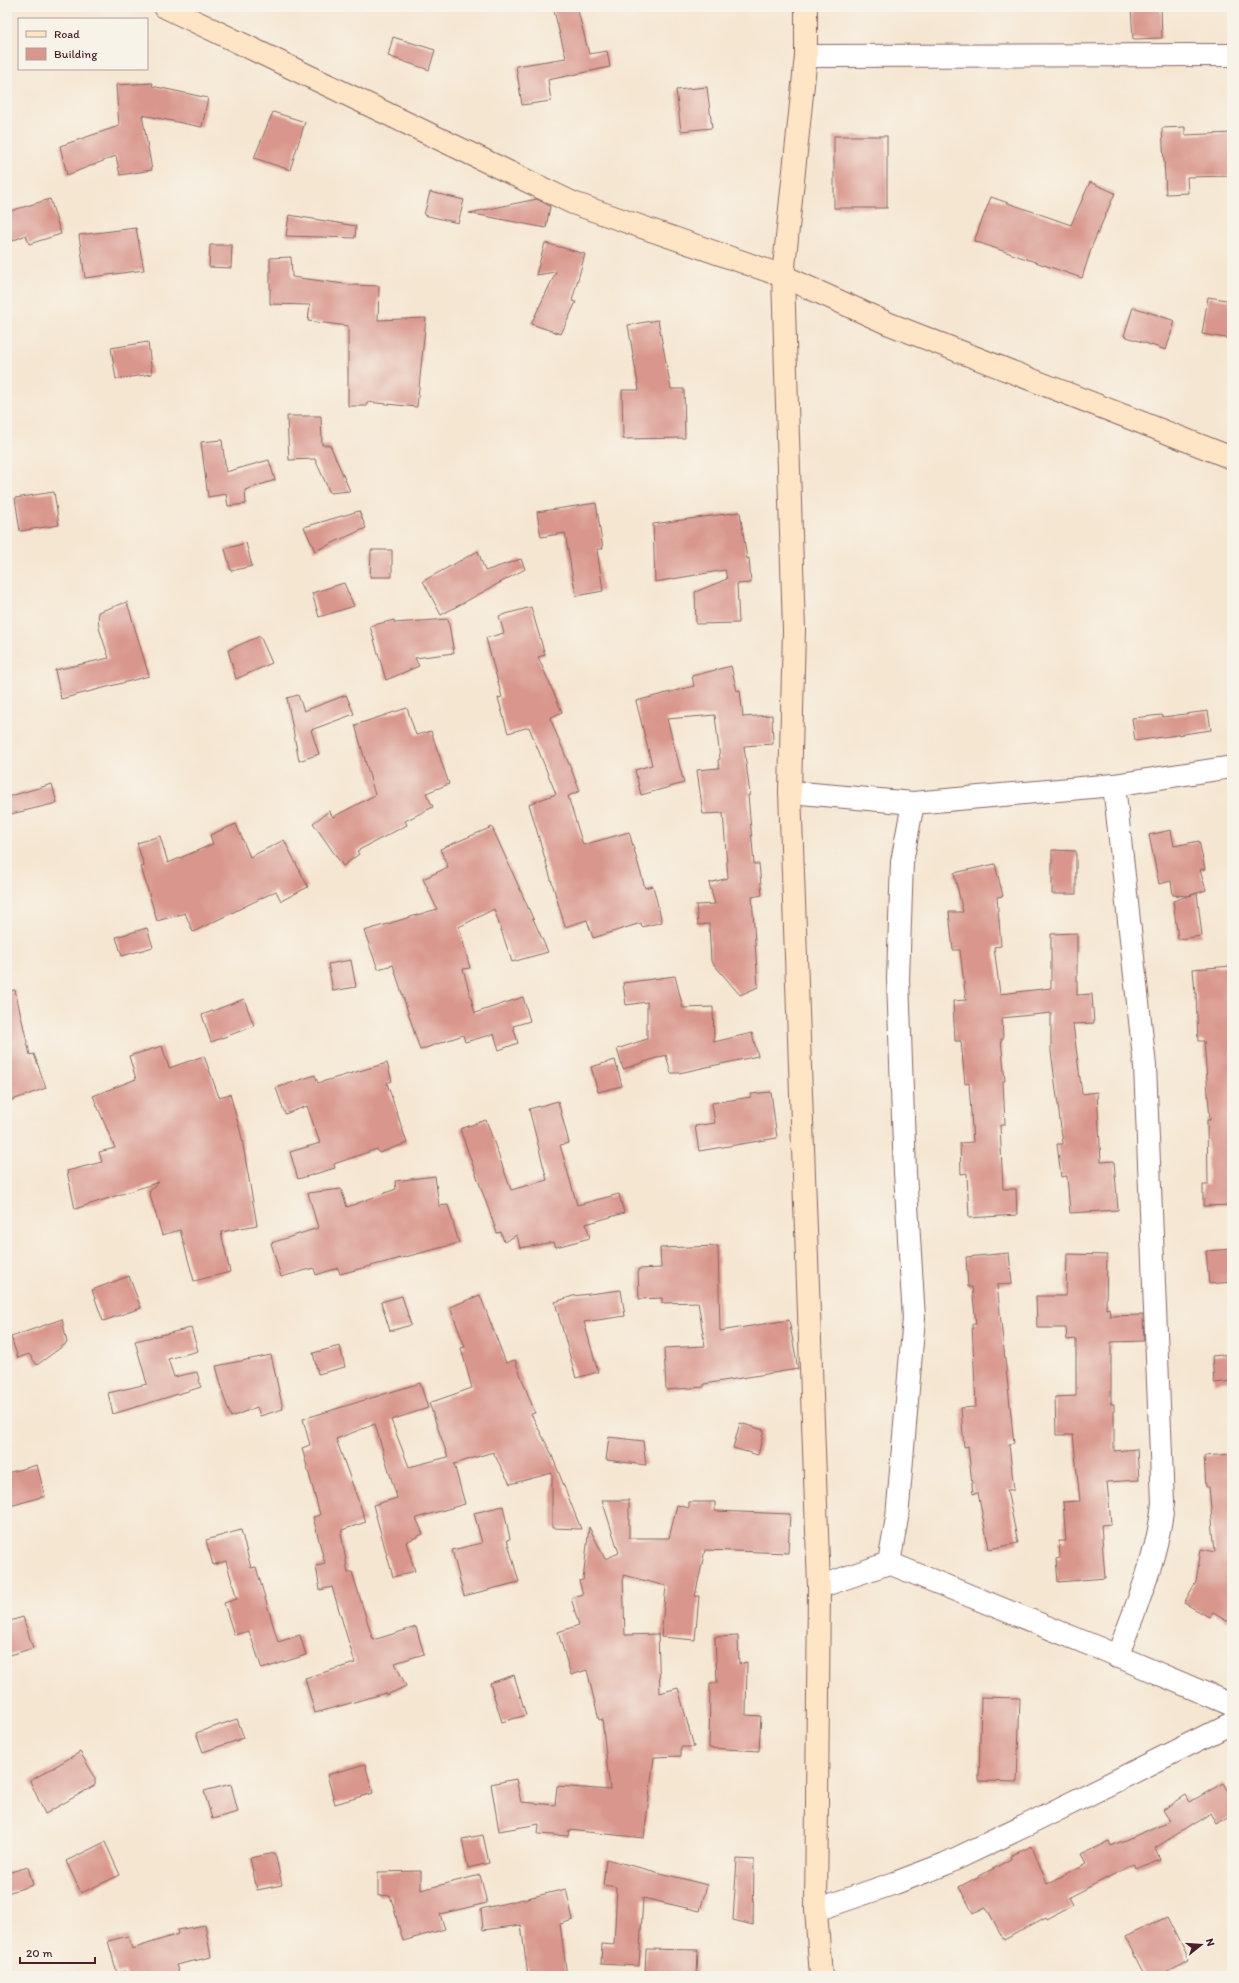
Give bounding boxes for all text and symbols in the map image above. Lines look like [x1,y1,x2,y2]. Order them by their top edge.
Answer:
legend [18,18,148,70]
text: Road [54,27,80,41]
text: Building [54,47,98,61]
north arrow [1181,1925,1221,1965]
text: N [1203,1937,1217,1948]
scale bar [20,1939,95,1965]
text: 20 m [26,1946,53,1960]

